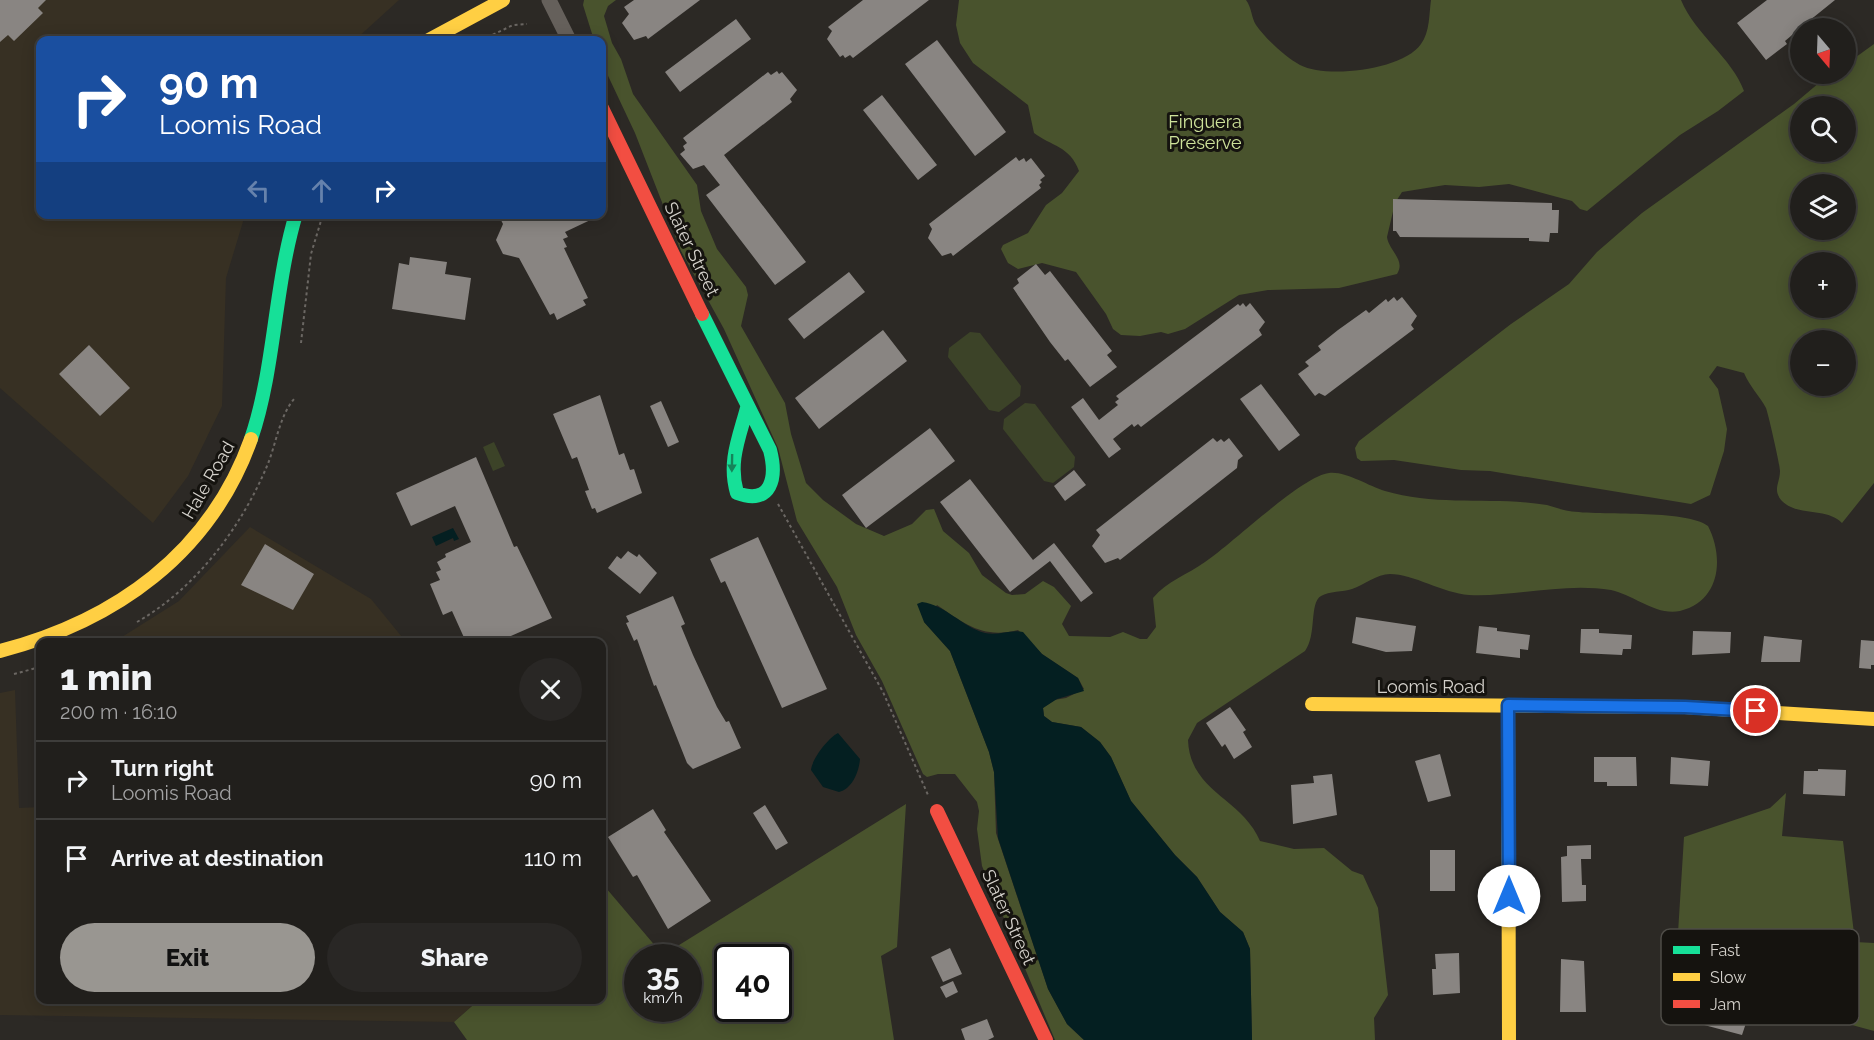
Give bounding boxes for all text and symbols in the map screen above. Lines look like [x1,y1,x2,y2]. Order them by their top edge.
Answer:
north arrow [1790,18,1856,84]
map controls [1790,18,1856,396]
text: 90 m [159,59,259,108]
icon: right [60,60,138,138]
button: search [1790,96,1856,162]
text: Loomis Road [159,109,322,140]
park label: Finguera Preserve [1168,111,1242,153]
icon: left [242,174,275,207]
icon: ahead [305,174,338,207]
icon: right [368,174,401,207]
button: layers [1790,174,1856,240]
street label: Slater Street [660,198,724,300]
button: + [1790,252,1856,318]
button: − [1790,330,1856,396]
street label: Hale Road [177,437,239,523]
one-way arrow [727,454,737,473]
text: 1 min [60,656,152,698]
button: close [519,658,582,721]
street label: Loomis Road [1377,676,1485,697]
pin [1730,685,1781,736]
icon: arrive [1739,694,1772,727]
text: 200 m · 16:10 [60,700,178,724]
text: Turn right [111,755,214,781]
icon: right [60,764,93,797]
text: 90 m [530,767,582,793]
text: Loomis Road [111,781,232,805]
icon: arrive [60,842,93,875]
text: Arrive at destination [111,845,324,871]
text: 110 m [524,845,582,871]
position arrow [1477,864,1541,928]
street label: Slater Street [978,866,1040,968]
button: Exit [60,923,315,992]
button: Share [327,923,582,992]
legend [1661,929,1859,1025]
text: Fast [1710,941,1741,960]
speed limit sign: 40 [714,944,792,1022]
text: 35 [646,958,680,993]
text: Slow [1710,968,1746,987]
text: km/h [643,989,683,1007]
text: Jam [1710,995,1741,1014]

